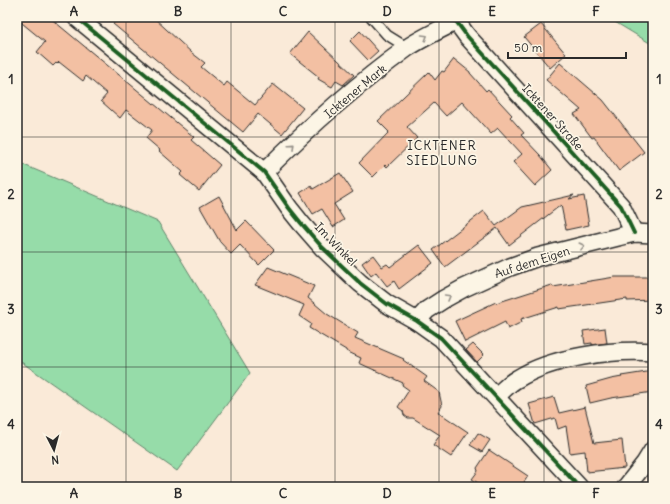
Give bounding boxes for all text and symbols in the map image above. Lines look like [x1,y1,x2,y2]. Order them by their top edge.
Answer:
text: A [70,3,79,20]
text: B [174,3,183,20]
text: C [279,3,288,20]
text: D [382,3,392,20]
text: E [488,3,496,20]
text: F [592,3,600,20]
scale bar [508,34,626,60]
one-way arrow [421,35,428,42]
text: 50 m [514,40,543,55]
street label: Icktener Mark [321,61,389,121]
text: 1 [8,71,14,88]
text: 1 [656,71,662,88]
street label: Icktener Straße [519,81,587,153]
district label: ICKTENER SIEDLUNG [406,137,478,169]
one-way arrow [287,143,295,151]
text: 2 [7,186,15,203]
text: 2 [655,186,663,203]
street label: Im Winkel [312,219,360,269]
one-way arrow [578,242,585,251]
street label: Auf dem Eigen [492,243,572,281]
one-way arrow [444,295,451,302]
text: 3 [7,301,15,318]
text: 3 [655,301,663,318]
text: 4 [7,416,15,433]
text: 4 [655,416,663,433]
north arrow [34,430,74,470]
text: N [51,453,60,467]
text: A [70,485,79,502]
text: B [174,485,183,502]
text: C [279,485,288,502]
text: D [382,485,392,502]
text: E [488,485,496,502]
text: F [592,485,600,502]

